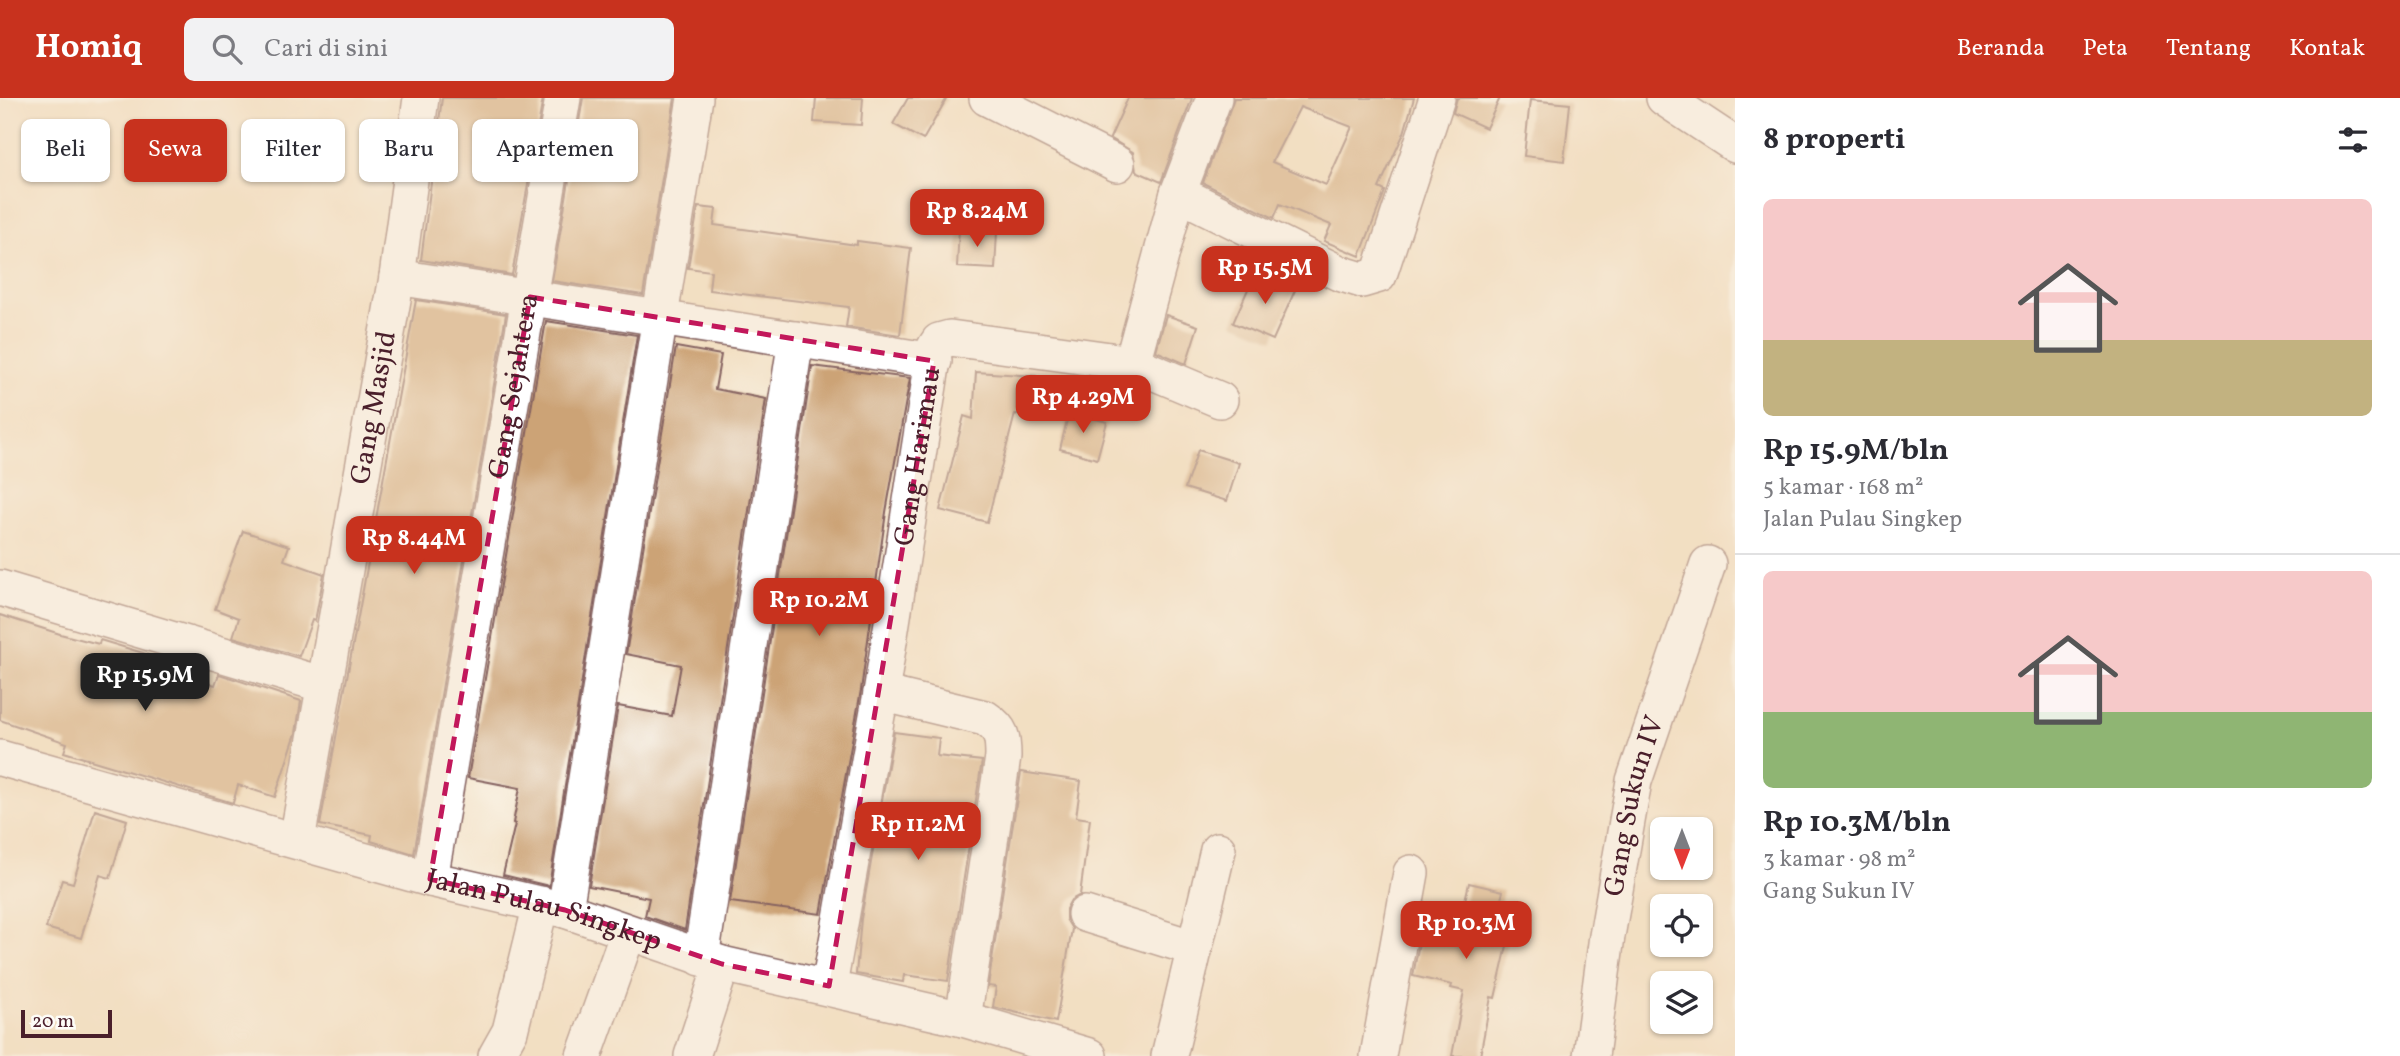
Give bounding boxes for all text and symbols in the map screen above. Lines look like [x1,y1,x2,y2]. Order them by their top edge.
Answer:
search box [184,18,674,81]
text: Homiq [35,26,142,72]
icon: search [208,30,246,68]
text: Cari di sini [264,31,388,67]
text: Beranda [1957,32,2045,66]
text: Peta [2083,32,2128,66]
text: Tentang [2166,32,2251,66]
text: Kontak [2289,32,2365,66]
chip: Beli [21,119,110,182]
chip: Sewa [124,119,227,182]
chip: Filter [241,119,345,182]
chip: Baru [359,119,458,182]
chip: Apartemen [472,119,638,182]
text: 8 properti [1763,119,1906,161]
icon: filters [2334,121,2372,159]
pin: Rp 8.24M [905,190,1049,249]
text: Rp 8.24M [926,196,1028,228]
icon: home [2005,245,2131,371]
pin: Rp 15.5M [1193,246,1337,306]
text: Rp 15.5M [1217,253,1313,285]
street label: Gang Sejahtera [479,291,549,482]
street label: Gang Masjid [341,328,407,488]
street label: Gang Harimau [885,364,951,549]
pin: Rp 4.29M [1011,376,1155,435]
text: Rp 4.29M [1032,382,1134,414]
text: Rp 15.9M/bln [1763,430,1949,472]
text: 5 kamar · 168 m² [1763,472,1924,504]
text: Jalan Pulau Singkep [1763,504,1962,536]
pin: Rp 8.44M [342,517,486,576]
text: Rp 8.44M [362,523,466,555]
pin: Rp 10.2M [747,578,891,638]
text: Rp 10.2M [769,585,869,617]
icon: home [2005,617,2131,743]
pin: Rp 15.9M [73,654,217,713]
text: Rp 15.9M [96,660,194,692]
street label: Gang Sukun IV [1595,710,1674,899]
pin: Rp 11.2M [846,802,990,862]
text: Rp 10.3M/bln [1763,802,1951,844]
text: Rp 11.2M [871,809,965,841]
north arrow [1650,817,1713,880]
map controls [1650,817,1713,1034]
text: 3 kamar · 98 m² [1763,844,1916,876]
street label: Jalan Pulau Singkep [423,859,667,961]
text: Gang Sukun IV [1763,876,1915,908]
button: locate [1650,894,1713,957]
pin: Rp 10.3M [1394,902,1538,961]
text: Rp 10.3M [1417,908,1515,940]
button: layers [1650,971,1713,1034]
scale bar [21,1007,112,1039]
text: 20 m [32,1009,74,1035]

